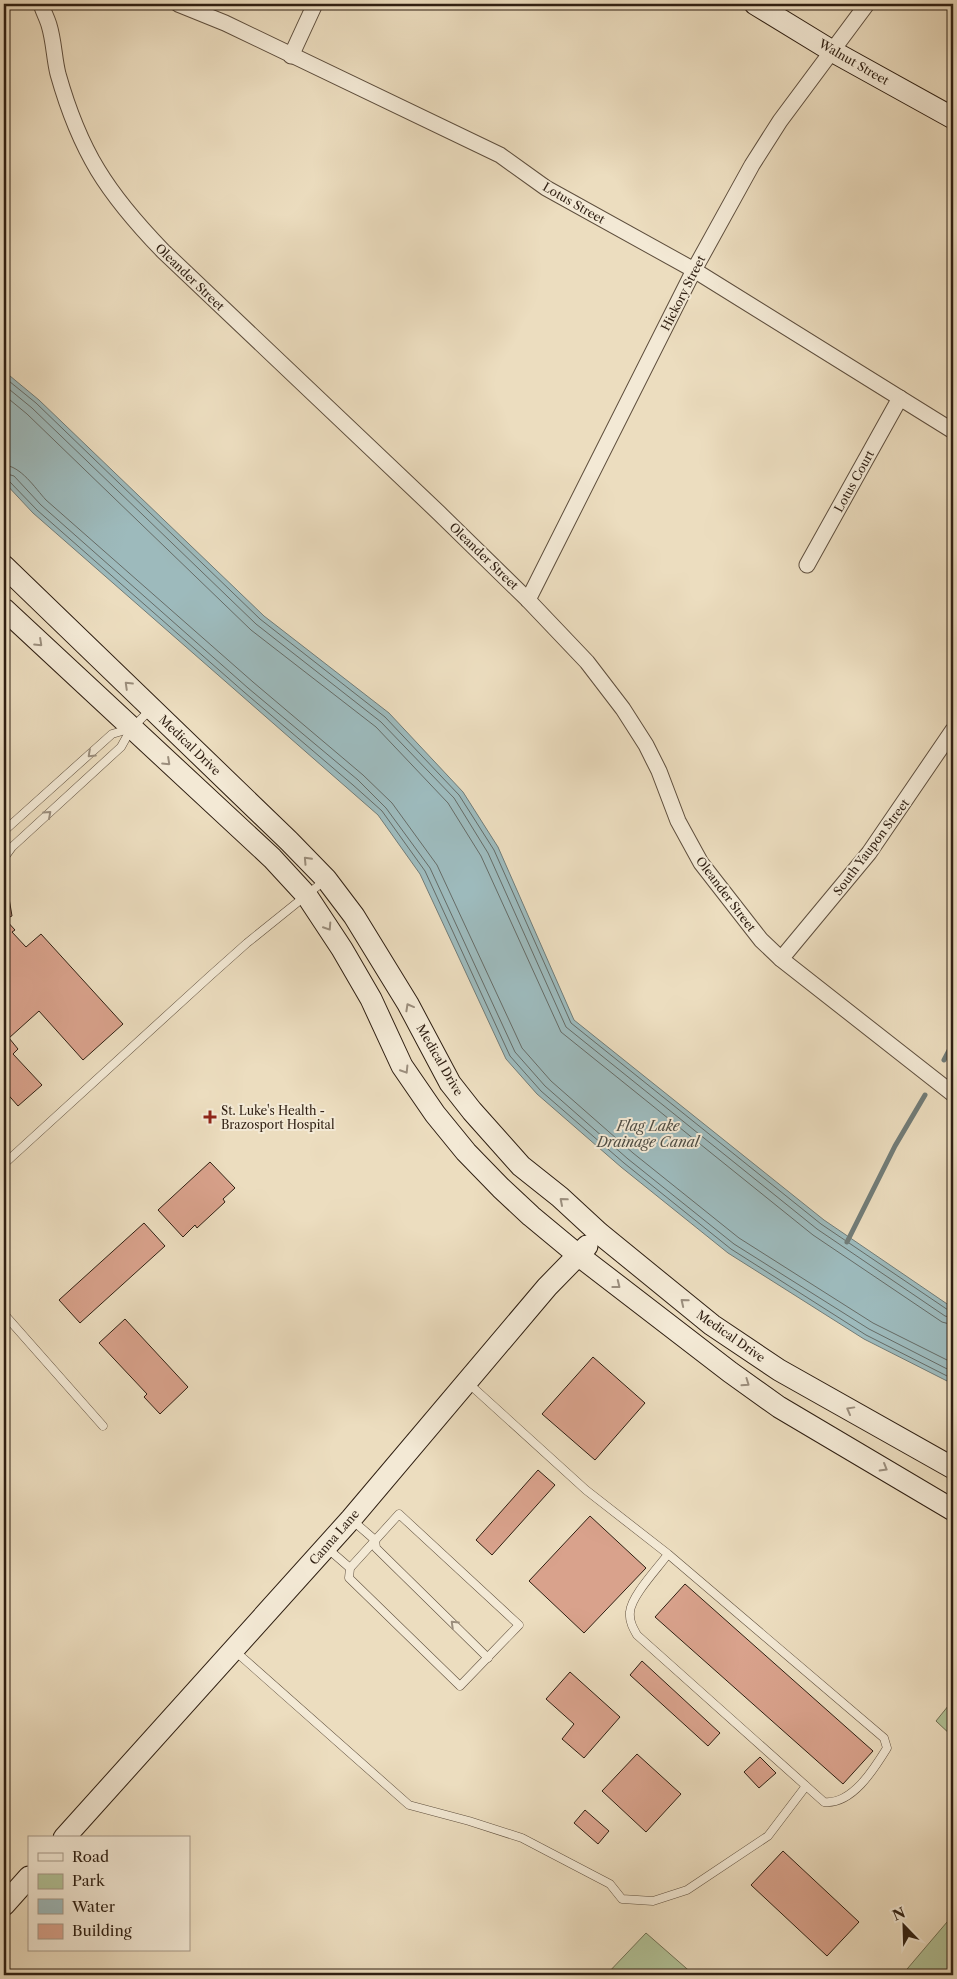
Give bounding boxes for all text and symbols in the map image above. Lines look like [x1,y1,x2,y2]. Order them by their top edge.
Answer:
street label: Walnut Street [815,35,892,88]
street label: Lotus Street [540,179,608,227]
street label: Oleander Street [152,240,228,314]
street label: Hickory Street [658,252,709,333]
street label: Lotus Court [831,447,878,515]
street label: Oleander Street [446,519,522,593]
one-way arrow [34,637,43,646]
one-way arrow [125,682,134,691]
street label: Medical Drive [156,712,224,778]
one-way arrow [87,748,96,757]
one-way arrow [161,756,170,765]
street label: South Yaupon Street [830,795,913,898]
one-way arrow [42,811,51,820]
street label: Oleander Street [693,854,760,935]
one-way arrow [304,856,313,865]
one-way arrow [322,922,331,931]
one-way arrow [406,1003,416,1012]
street label: Medical Drive [413,1022,467,1099]
one-way arrow [399,1065,409,1074]
place label: St. Luke's Health - Brazosport Hospital [221,1103,335,1132]
marker: St. Luke's Health - Brazosport Hospital [203,1110,217,1124]
water label: Flag Lake Drainage Canal [596,1117,701,1151]
one-way arrow [560,1197,569,1206]
one-way arrow [611,1279,620,1287]
one-way arrow [681,1300,690,1308]
street label: Medical Drive [694,1307,768,1365]
one-way arrow [740,1377,750,1386]
one-way arrow [846,1406,855,1416]
one-way arrow [878,1462,887,1472]
street label: Canna Lane [306,1506,362,1568]
one-way arrow [450,1621,459,1630]
legend [28,1836,190,1952]
text: Road [72,1847,109,1866]
text: Park [72,1871,106,1890]
text: Water [71,1897,116,1916]
north arrow [880,1902,930,1952]
text: N [890,1903,908,1925]
text: Building [72,1921,132,1940]

